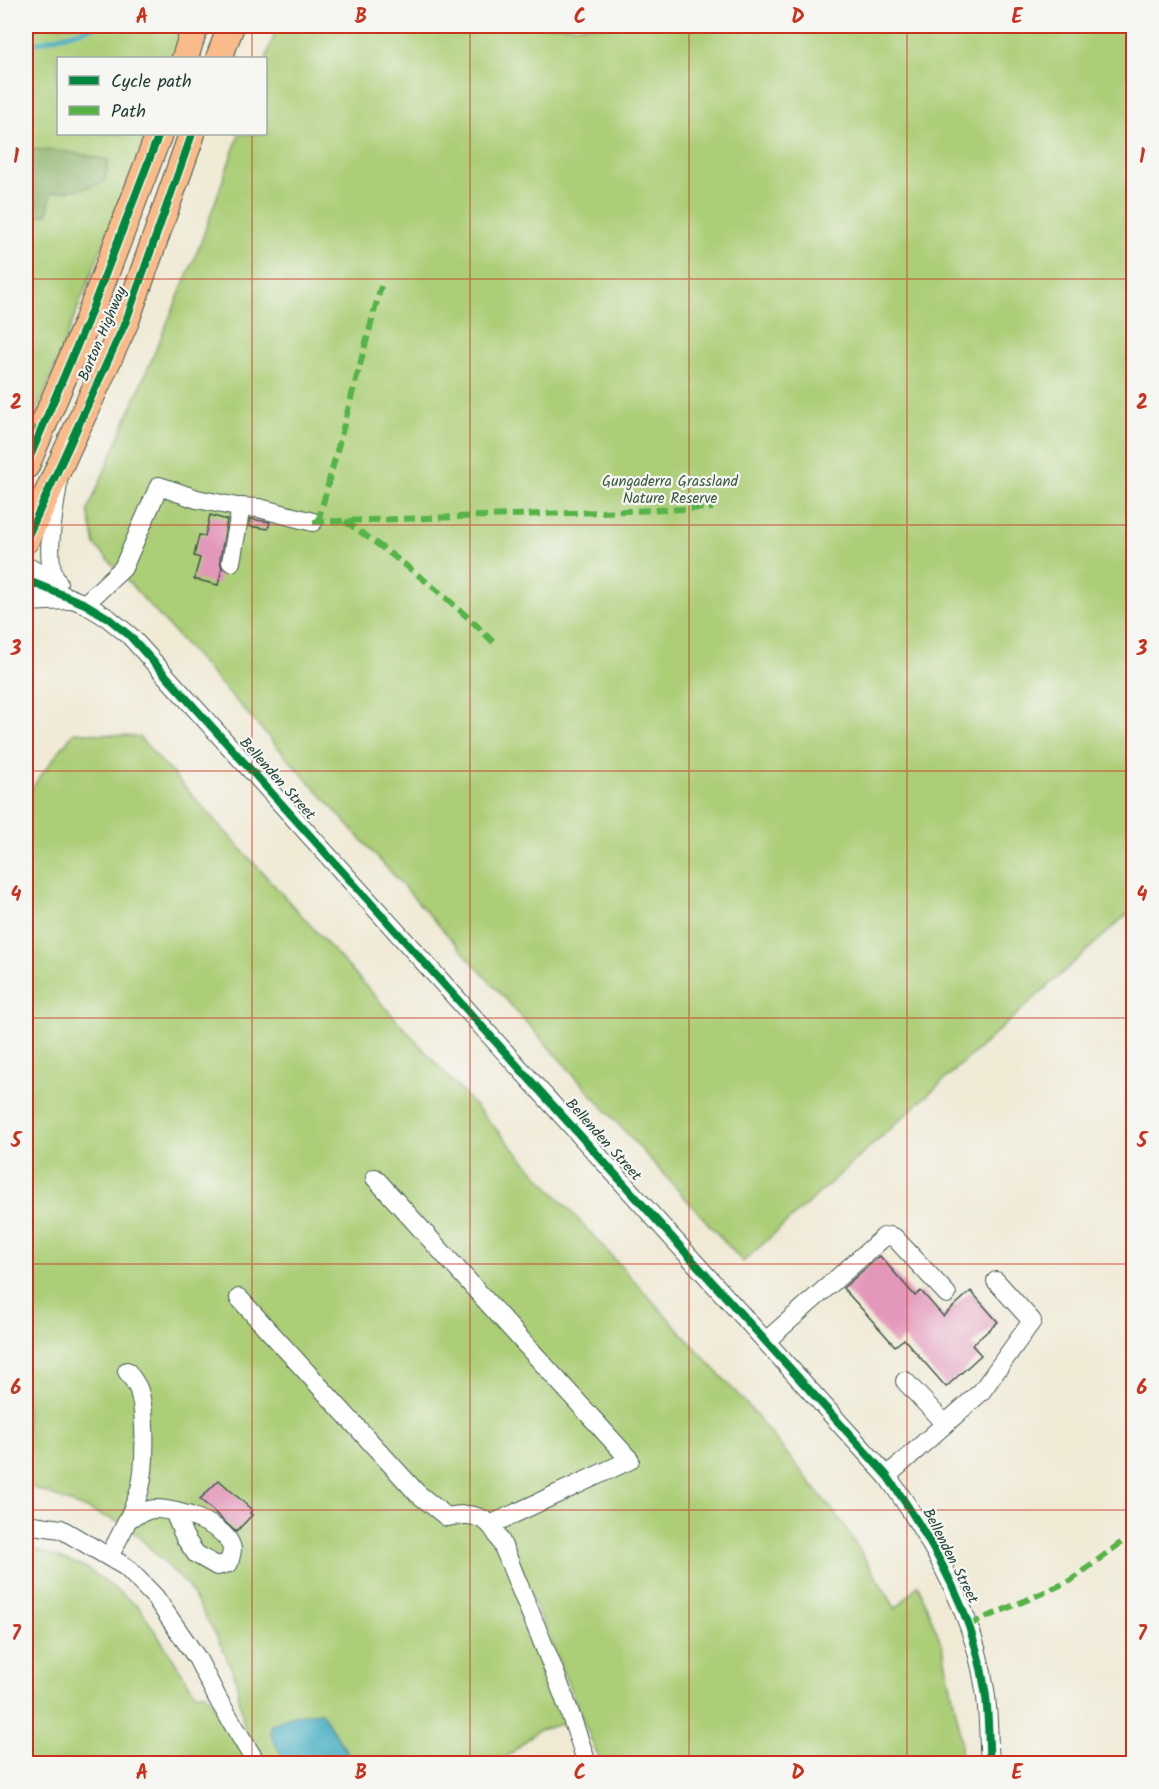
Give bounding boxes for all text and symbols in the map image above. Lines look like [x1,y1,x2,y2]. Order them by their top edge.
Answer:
text: A [136,2,148,34]
text: B [355,2,367,34]
text: C [574,2,586,34]
text: D [791,2,805,34]
text: E [1011,2,1023,34]
legend [57,57,267,135]
text: Cycle path [111,68,192,97]
text: Path [111,98,146,127]
text: 1 [13,142,19,174]
text: 1 [1139,142,1145,174]
street label: Barton Highway [72,282,134,385]
text: 2 [10,388,22,420]
text: 2 [1136,388,1148,420]
park label: Gungaderra Grassland Nature Reserve [602,470,738,511]
text: 3 [10,634,22,666]
text: 3 [1136,634,1148,666]
street label: Bellenden Street [233,732,321,826]
text: 4 [11,880,22,912]
text: 4 [1137,880,1148,912]
street label: Bellenden Street [559,1093,647,1187]
text: 5 [10,1126,23,1158]
text: 5 [1136,1126,1149,1158]
text: 6 [11,1373,22,1405]
text: 6 [1137,1373,1148,1405]
street label: Bellenden Street [916,1504,985,1608]
text: 7 [11,1619,21,1651]
text: 7 [1137,1619,1147,1651]
text: A [136,1758,148,1789]
text: B [355,1758,367,1789]
text: C [574,1758,586,1789]
text: D [791,1758,805,1789]
text: E [1011,1758,1023,1789]

